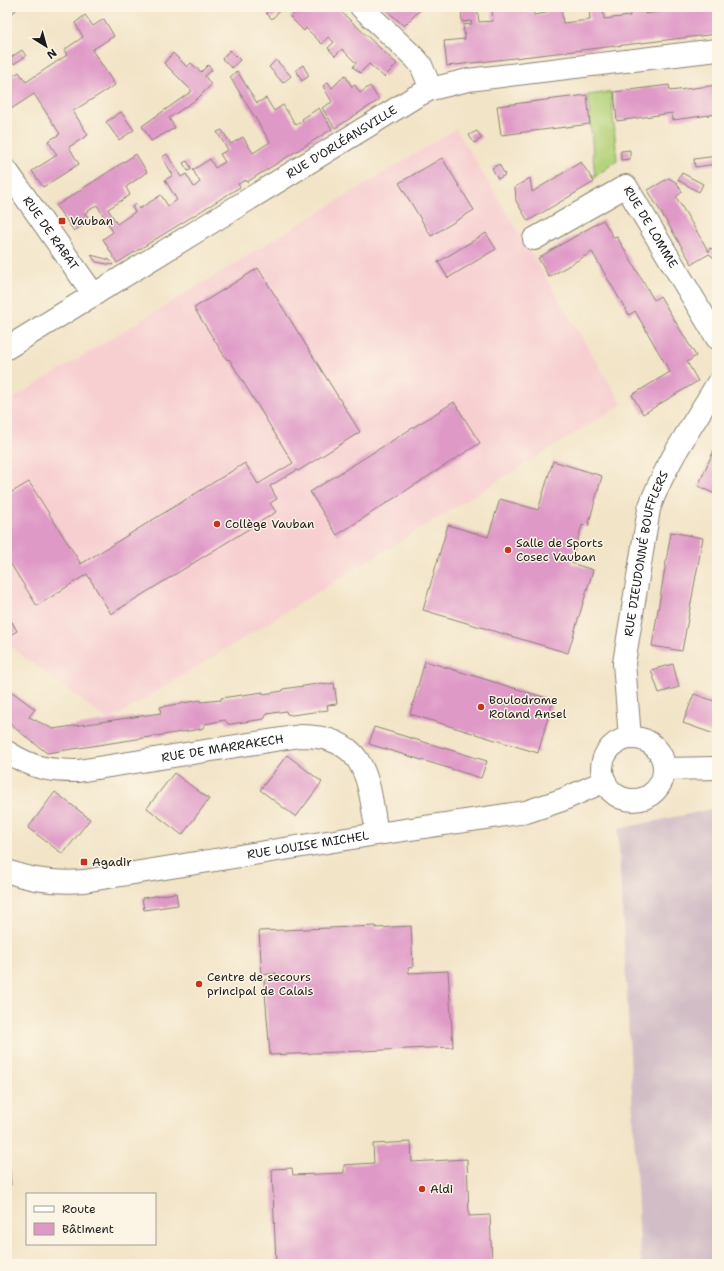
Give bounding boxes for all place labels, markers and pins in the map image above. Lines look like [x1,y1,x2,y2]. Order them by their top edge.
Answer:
place label: Vauban [70,213,113,229]
marker: Vauban [57,216,67,226]
place label: Collège Vauban [225,516,314,532]
marker: Collège Vauban [212,519,222,529]
place label: Salle de Sports Cosec Vauban [516,535,603,565]
marker: Salle de Sports Cosec Vauban [503,545,513,555]
place label: Boulodrome Roland Ansel [489,692,567,722]
marker: Boulodrome Roland Ansel [476,702,486,712]
place label: Agadir [92,854,132,870]
marker: Agadir [79,857,89,867]
place label: Centre de secours principal de Calais [207,969,314,999]
marker: Centre de secours principal de Calais [194,979,204,989]
place label: Aldi [430,1181,453,1197]
marker: Aldi [417,1184,427,1194]

